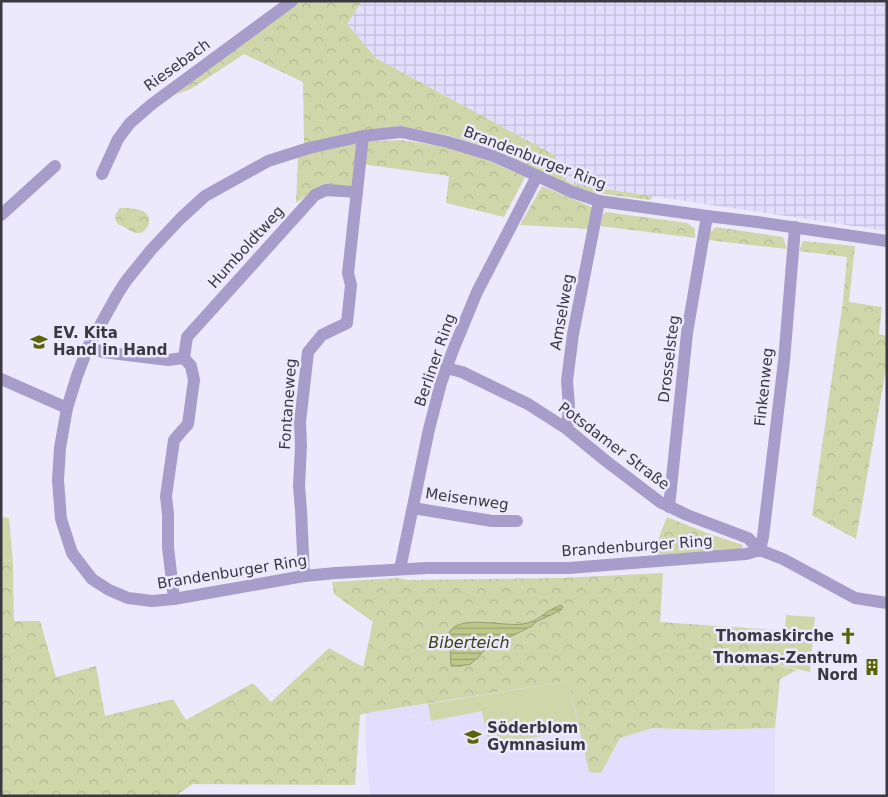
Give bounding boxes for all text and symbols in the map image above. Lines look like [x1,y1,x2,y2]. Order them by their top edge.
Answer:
street label: Riesebach [140,35,214,95]
street label: Brandenburger Ring [461,122,609,194]
street label: Humboldtweg [204,202,288,292]
street label: Amselweg [546,272,578,352]
street label: Berliner Ring [411,311,459,409]
street label: Drosselsteg [655,314,683,404]
place label: EV. Kita Hand in Hand [53,324,167,359]
school or university icon: EV. Kita Hand in Hand [29,332,49,352]
street label: Finkenweg [751,347,777,427]
street label: Fontaneweg [276,358,300,450]
street label: Potsdamer Straße [555,398,673,494]
street label: Meisenweg [424,484,510,514]
street label: Brandenburger Ring [561,532,713,560]
street label: Brandenburger Ring [156,551,308,593]
church icon: Thomaskirche [838,626,858,646]
place label: Thomaskirche [716,627,834,645]
water label: Biberteich [428,633,510,652]
place label: Thomas-Zentrum Nord [713,649,858,684]
building icon: Thomas-Zentrum Nord [862,657,882,677]
place label: Söderblom Gymnasium [487,719,586,754]
school or university icon: Söderblom Gymnasium [463,727,483,747]

